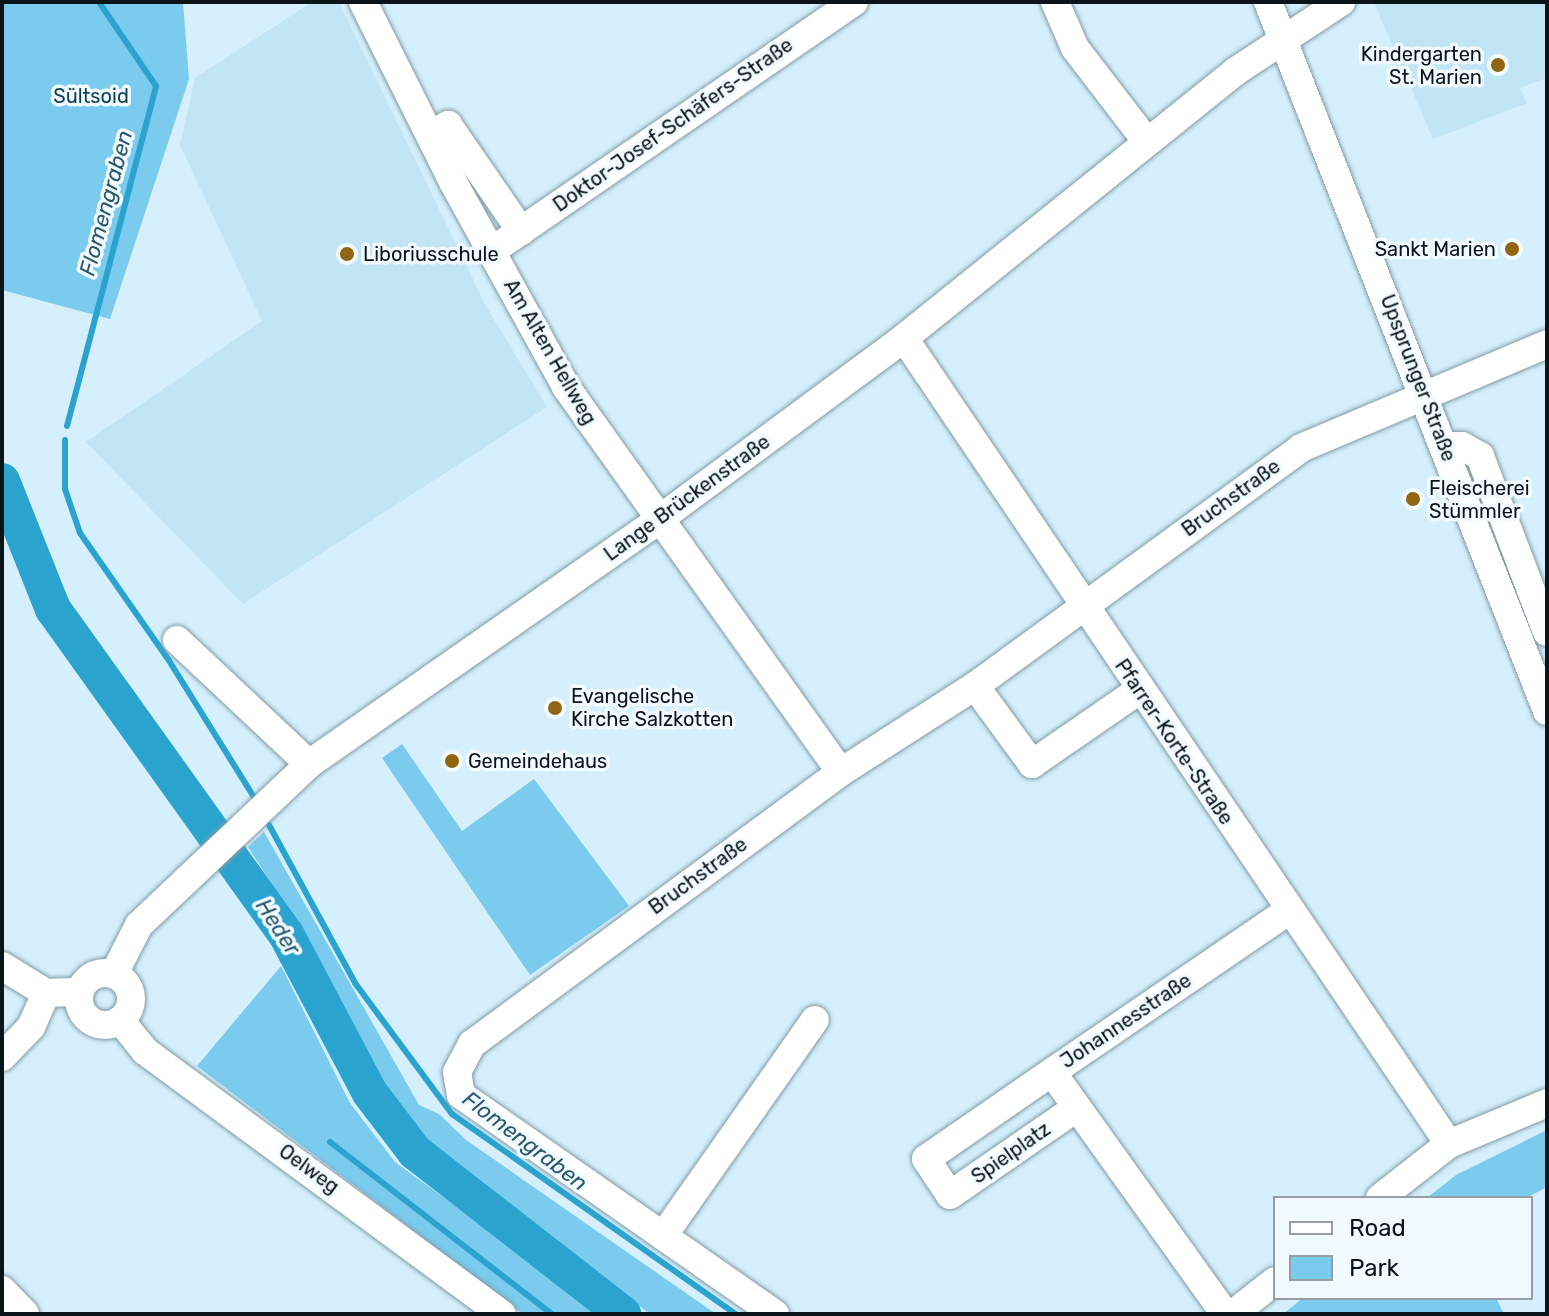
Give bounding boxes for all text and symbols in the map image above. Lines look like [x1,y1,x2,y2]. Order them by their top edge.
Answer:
street label: Doktor-Josef-Schäfers-Straße [549,33,797,217]
place label: Kindergarten St. Marien [1361,42,1482,89]
marker: Kindergarten St. Marien [1489,56,1507,74]
park label: Sültsoid [53,84,129,108]
water label: Flomengraben [74,128,138,278]
place label: Sankt Marien [1375,237,1496,261]
marker: Sankt Marien [1503,240,1521,258]
place label: Liboriusschule [363,242,499,266]
marker: Liboriusschule [338,245,356,263]
street label: Am Alten Hellweg [498,275,602,429]
street label: Upsprunger Straße [1375,291,1461,465]
street label: Lange Brückenstraße [599,430,775,566]
street label: Bruchstraße [1177,454,1285,542]
place label: Fleischerei Stümmler [1429,476,1530,523]
marker: Fleischerei Stümmler [1404,490,1422,508]
street label: Pfarrer-Korte-Straße [1110,655,1238,829]
place label: Evangelische Kirche Salzkotten [571,684,733,731]
marker: Evangelische Kirche Salzkotten [546,699,564,717]
place label: Gemeindehaus [468,749,607,773]
marker: Gemeindehaus [443,752,461,770]
street label: Bruchstraße [644,832,752,920]
water label: Heder [250,894,306,960]
street label: Johannesstraße [1056,968,1196,1074]
water label: Flomengraben [458,1086,592,1196]
street label: Spielplatz [967,1117,1055,1189]
street label: Oelweg [274,1139,344,1199]
legend [1273,1196,1533,1300]
text: Road [1349,1214,1406,1242]
text: Park [1349,1254,1399,1282]

